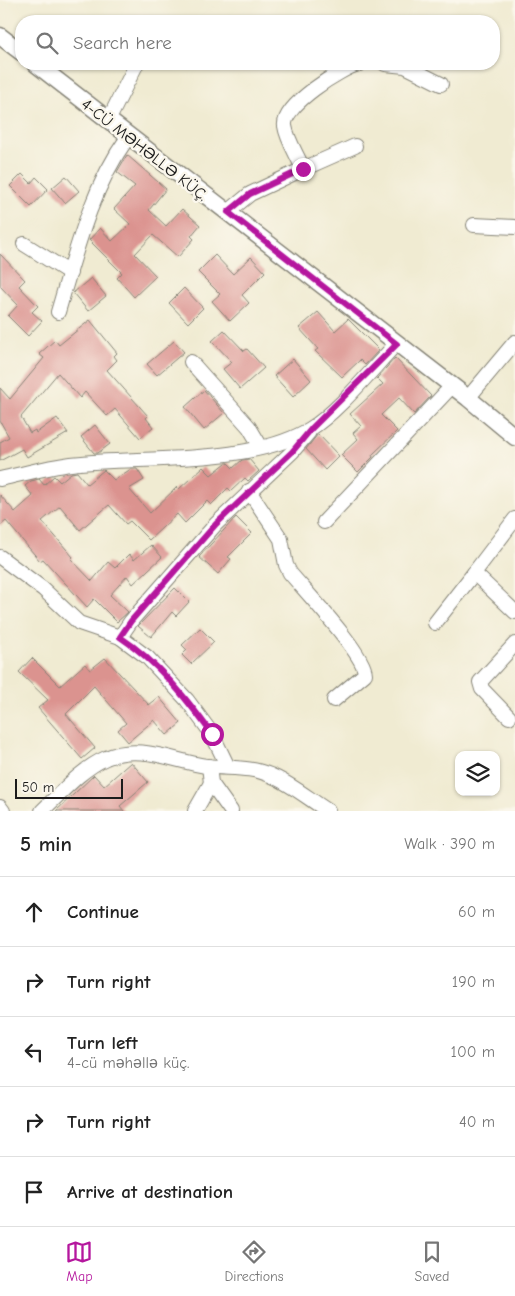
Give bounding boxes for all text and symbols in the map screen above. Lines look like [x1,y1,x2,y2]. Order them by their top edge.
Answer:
search box [15,15,500,70]
icon: search [33,29,61,57]
text: Search here [73,32,172,54]
street label: 4-CÜ MƏHƏLLƏ KÜÇ. [78,95,211,205]
route end [292,158,315,181]
route start [201,723,224,746]
map controls [455,751,500,796]
button: layers [455,751,500,796]
scale bar [15,776,122,799]
text: 50 m [22,779,54,796]
text: 5 min [20,832,72,856]
text: Walk · 390 m [404,835,495,853]
icon: ahead [20,898,48,926]
text: Continue [67,901,139,923]
text: 60 m [458,903,495,921]
icon: right [20,968,48,996]
text: Turn right [67,971,151,993]
text: 190 m [452,973,495,991]
text: Turn left [67,1032,138,1054]
icon: left [20,1038,48,1066]
text: 100 m [451,1043,495,1061]
text: 4-cü məhəllə küç. [67,1054,189,1072]
icon: right [20,1108,48,1136]
text: Turn right [67,1111,151,1133]
text: 40 m [459,1113,495,1131]
icon: arrive [20,1178,48,1206]
text: Arrive at destination [67,1181,233,1203]
tab: Map [65,1238,93,1285]
tab: Directions [224,1238,284,1285]
tab: Saved [415,1238,450,1285]

